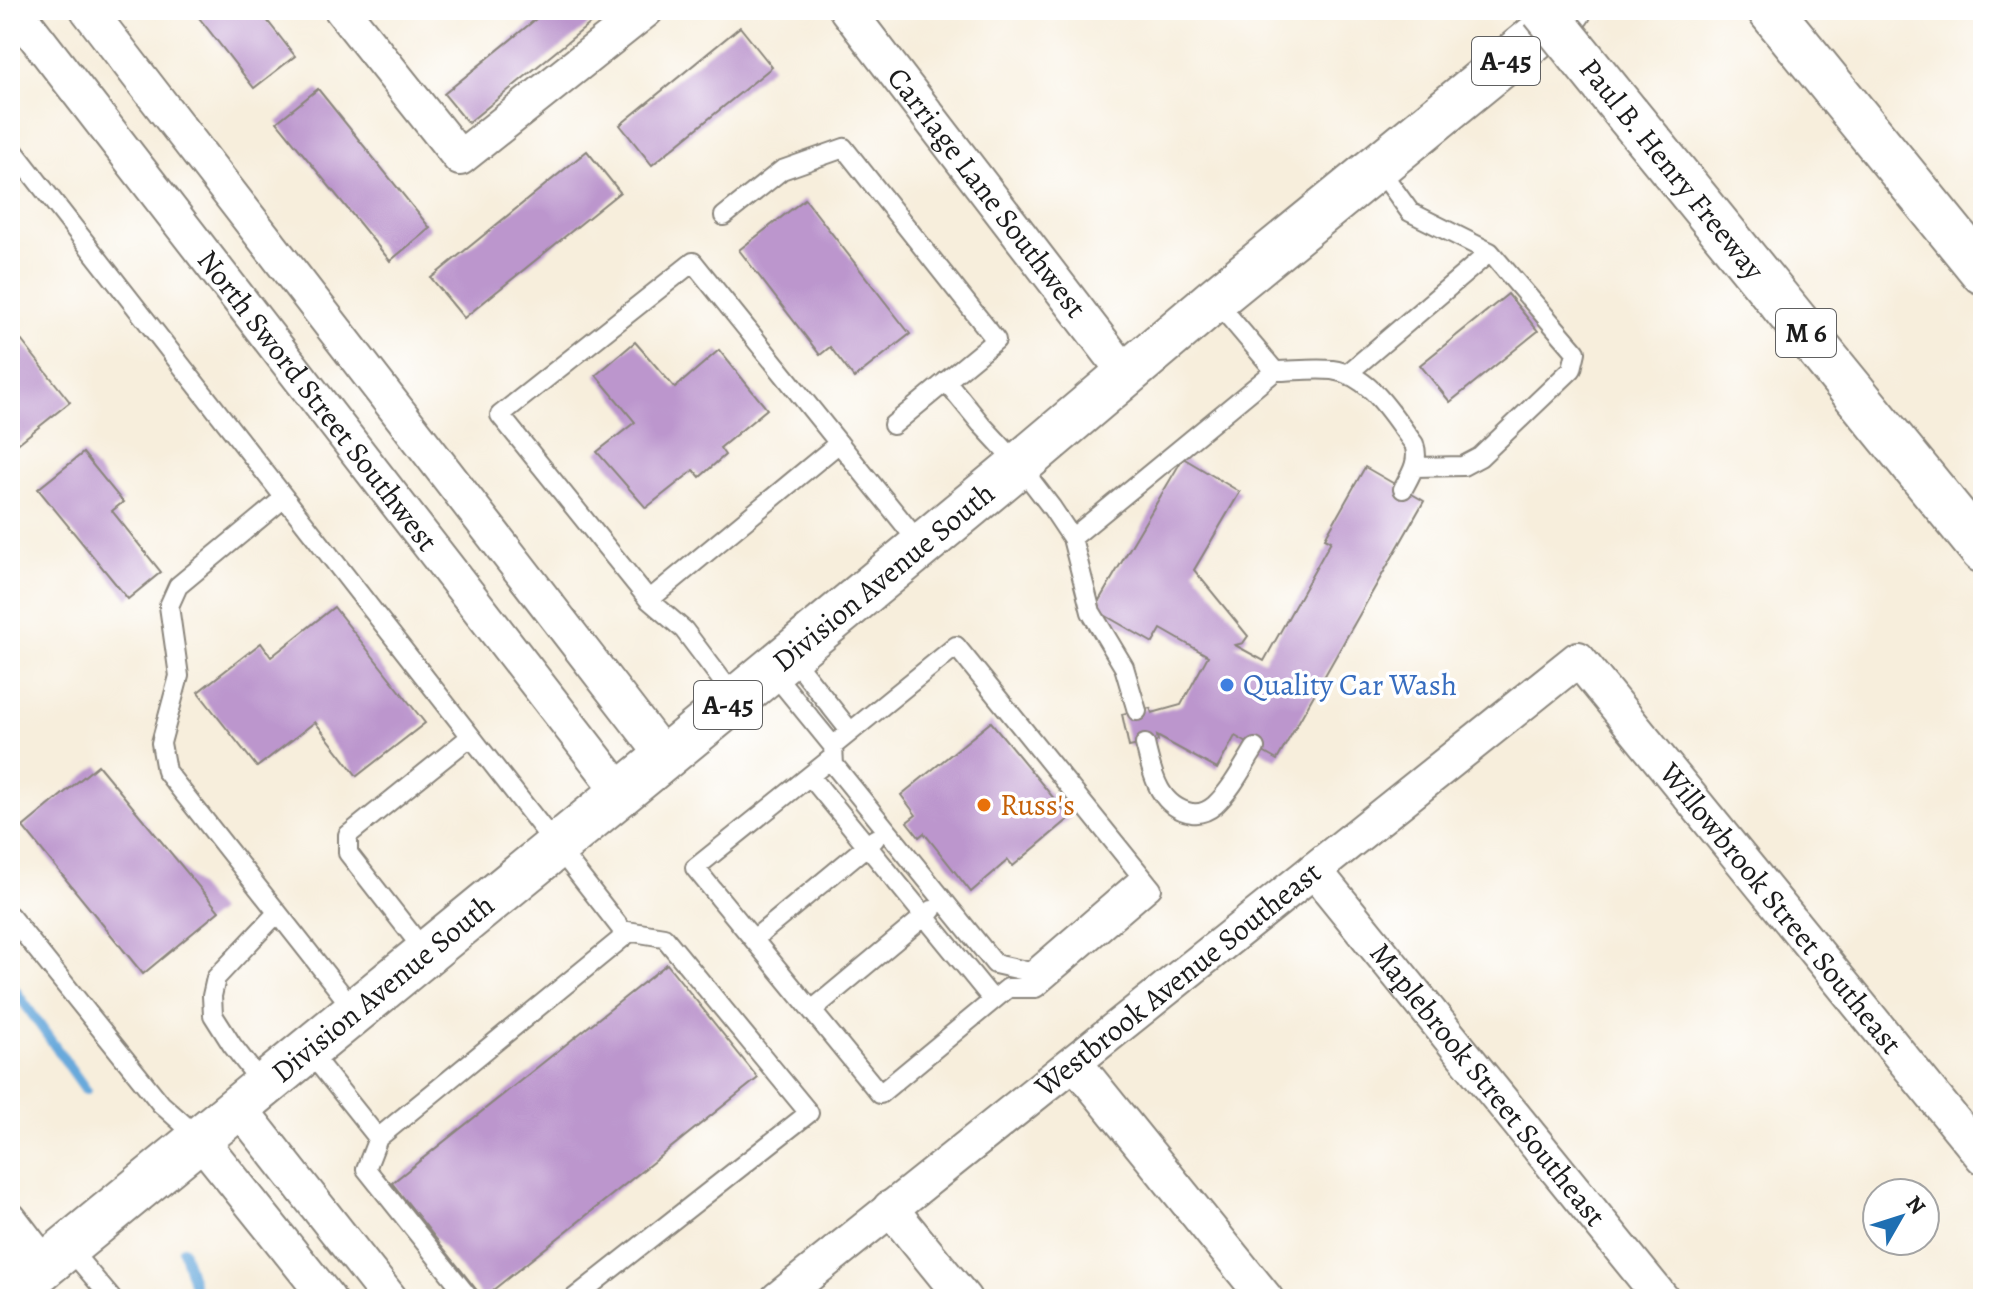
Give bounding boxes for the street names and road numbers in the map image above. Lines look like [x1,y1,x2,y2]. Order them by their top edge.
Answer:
road number: A-45 [1472,37,1540,85]
street label: Paul B. Henry Freeway [1570,50,1774,289]
street label: Carriage Lane Southwest [878,59,1096,326]
street label: North Sword Street Southwest [188,241,447,560]
road number: M 6 [1776,309,1836,357]
street label: Division Avenue South [764,473,1003,681]
road number: A-45 [694,681,762,729]
street label: Willowbrook Street Southeast [1650,754,1911,1062]
street label: Westbrook Avenue Southeast [1026,852,1329,1106]
street label: Division Avenue South [263,885,503,1092]
street label: Maplebrook Street Southeast [1361,934,1615,1235]

